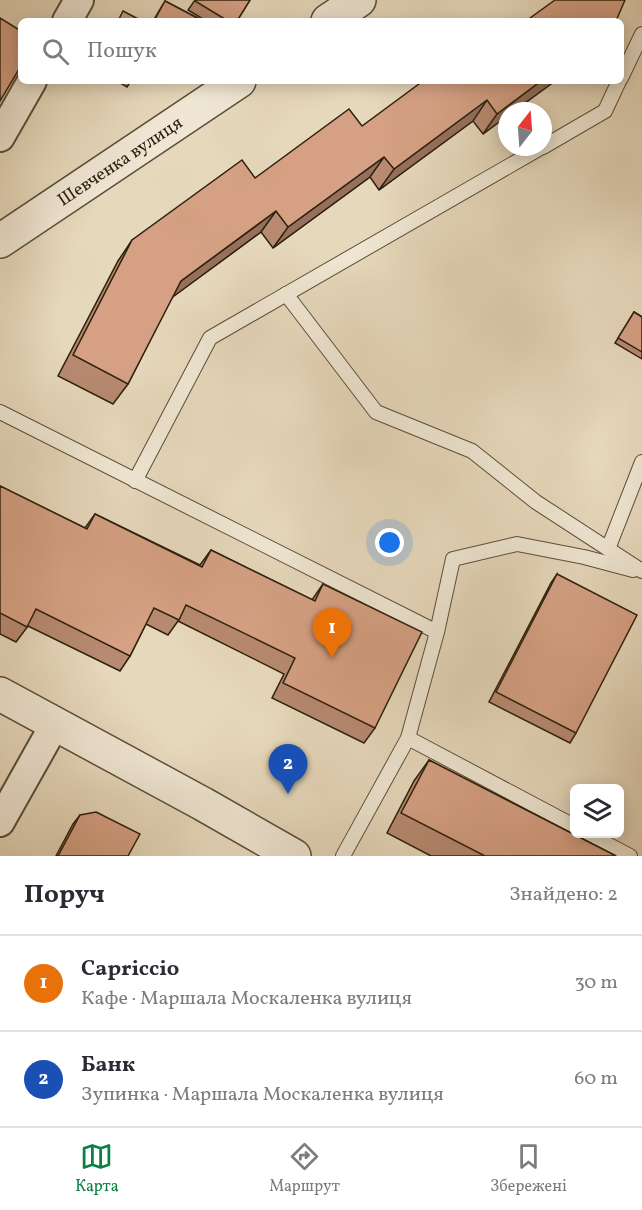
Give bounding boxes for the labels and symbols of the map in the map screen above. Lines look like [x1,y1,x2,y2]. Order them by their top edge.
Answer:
north arrow [498,102,552,156]
street label: Шевченка вулиця [53,111,188,213]
your location [375,528,404,557]
pin: 1 [312,608,352,658]
pin: 2 [268,744,308,794]

